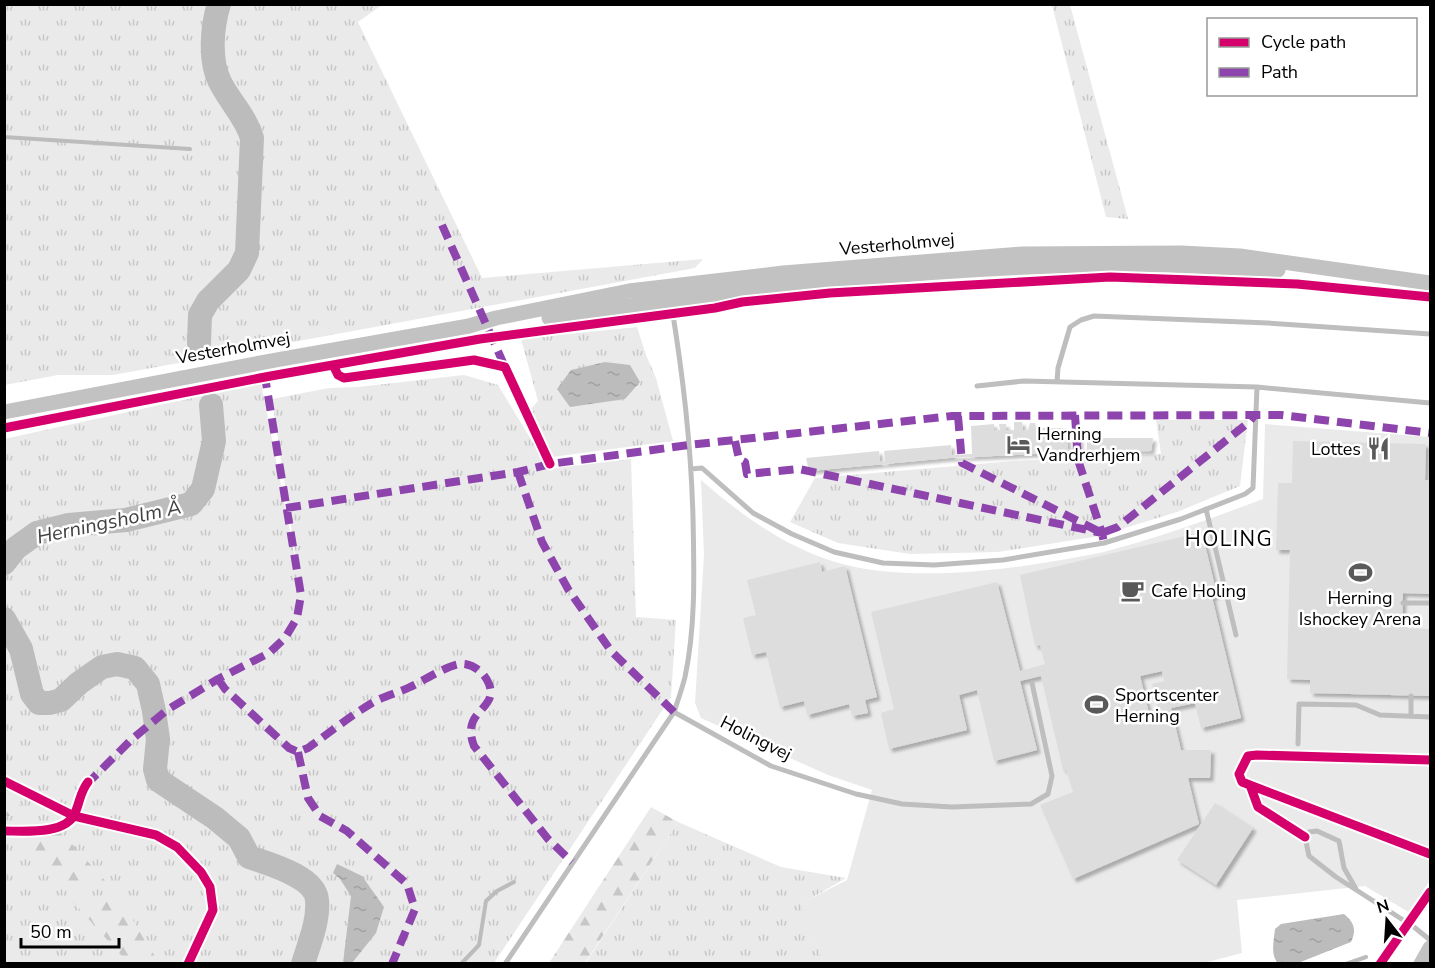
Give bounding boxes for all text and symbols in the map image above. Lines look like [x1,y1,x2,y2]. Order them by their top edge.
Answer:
legend [1207,18,1417,96]
text: Cycle path [1261,30,1346,54]
text: Path [1261,60,1298,84]
street label: Vesterholmvej [837,227,956,261]
street label: Vesterholmvej [173,326,292,370]
place label: Herning Vandrerhjem [1036,422,1140,467]
hotel icon: Herning Vandrerhjem [1006,431,1032,457]
restaurant icon: Lottes [1366,436,1392,462]
place label: Lottes [1311,437,1361,461]
water label: Herningsholm Å [34,494,184,550]
district label: HOLING [1185,525,1273,553]
sports icon: Herning Ishockey Arena [1347,559,1373,585]
cafe icon: Cafe Holing [1120,578,1146,604]
place label: Cafe Holing [1151,579,1246,603]
place label: Herning Ishockey Arena [1299,586,1421,631]
place label: Sportscenter Herning [1115,683,1219,728]
sports icon: Sportscenter Herning [1084,692,1110,718]
street label: Holingvej [716,710,796,766]
north arrow [1357,890,1417,950]
text: N [1374,894,1392,919]
scale bar [21,911,118,949]
text: 50 m [30,920,72,944]

